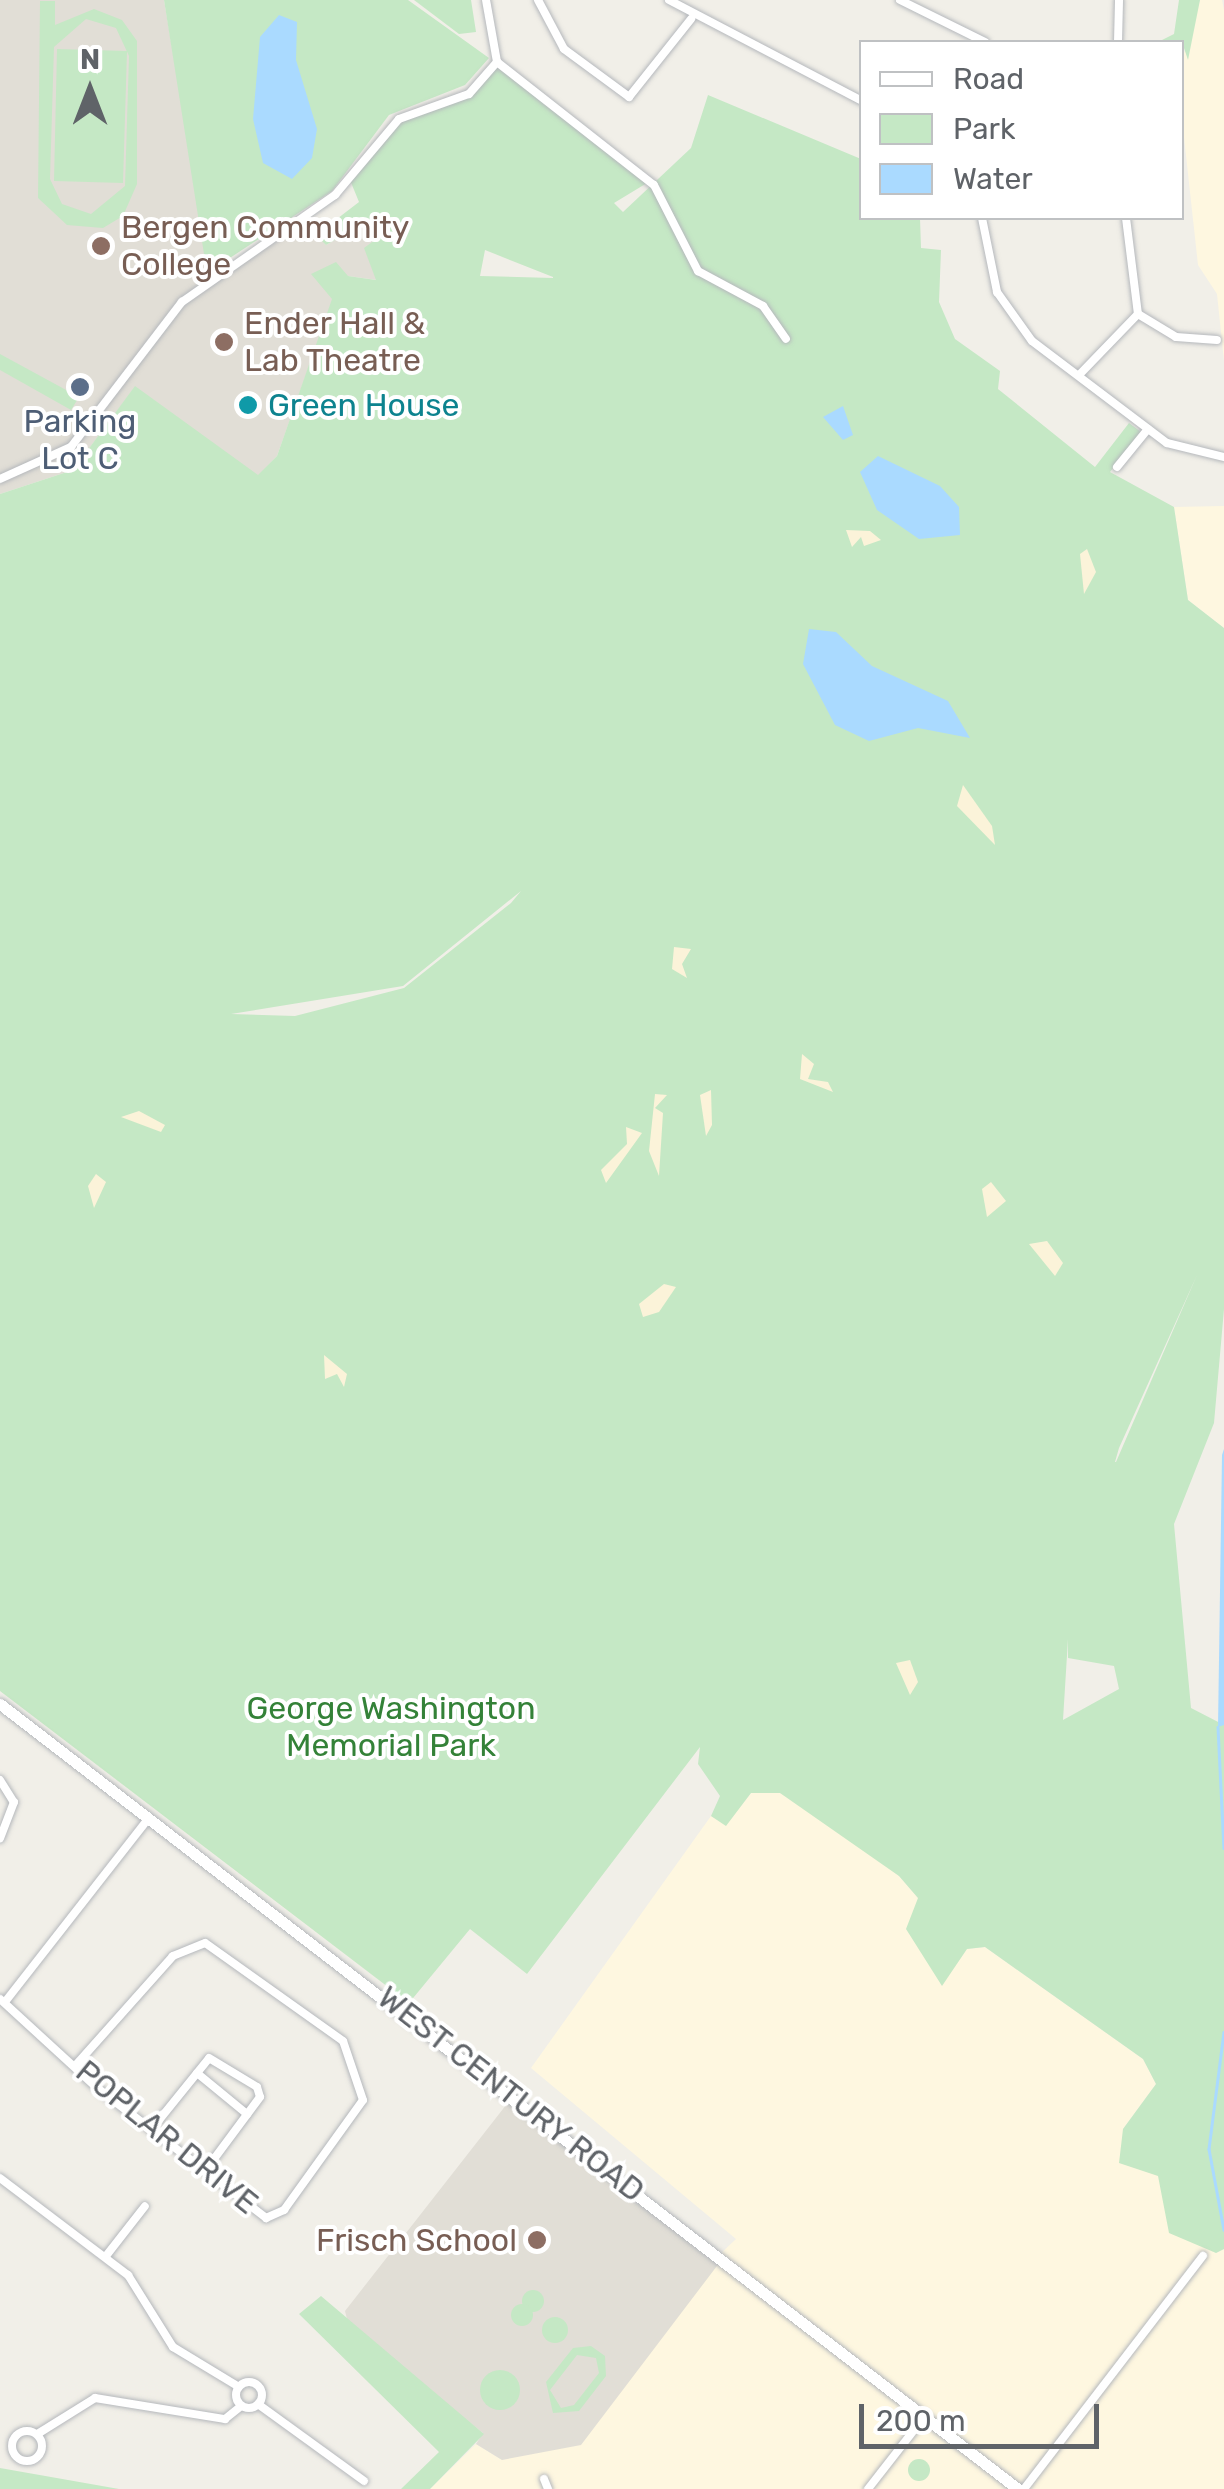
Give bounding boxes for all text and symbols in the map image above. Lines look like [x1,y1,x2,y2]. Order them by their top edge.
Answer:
north arrow [40,40,140,140]
legend [859,40,1184,220]
text: N [80,43,100,76]
text: Road [953,61,1024,97]
text: Park [953,111,1015,147]
text: Water [953,161,1033,197]
place label: Bergen Community College [121,209,410,284]
marker: Bergen Community College [90,235,112,257]
place label: Ender Hall & Lab Theatre [244,305,426,380]
marker: Ender Hall & Lab Theatre [213,331,235,353]
marker: Parking Lot C [69,376,91,398]
place label: Green House [268,386,459,424]
marker: Green House [237,394,259,416]
place label: Parking Lot C [24,403,136,478]
park label: George Washington Memorial Park [246,1690,536,1765]
street label: WEST CENTURY ROAD [369,1977,653,2211]
street label: POPLAR DRIVE [68,2052,266,2222]
place label: Frisch School [316,2221,517,2259]
marker: Frisch School [526,2229,548,2251]
scale bar [864,2384,1104,2446]
text: 200 m [876,2403,966,2439]

